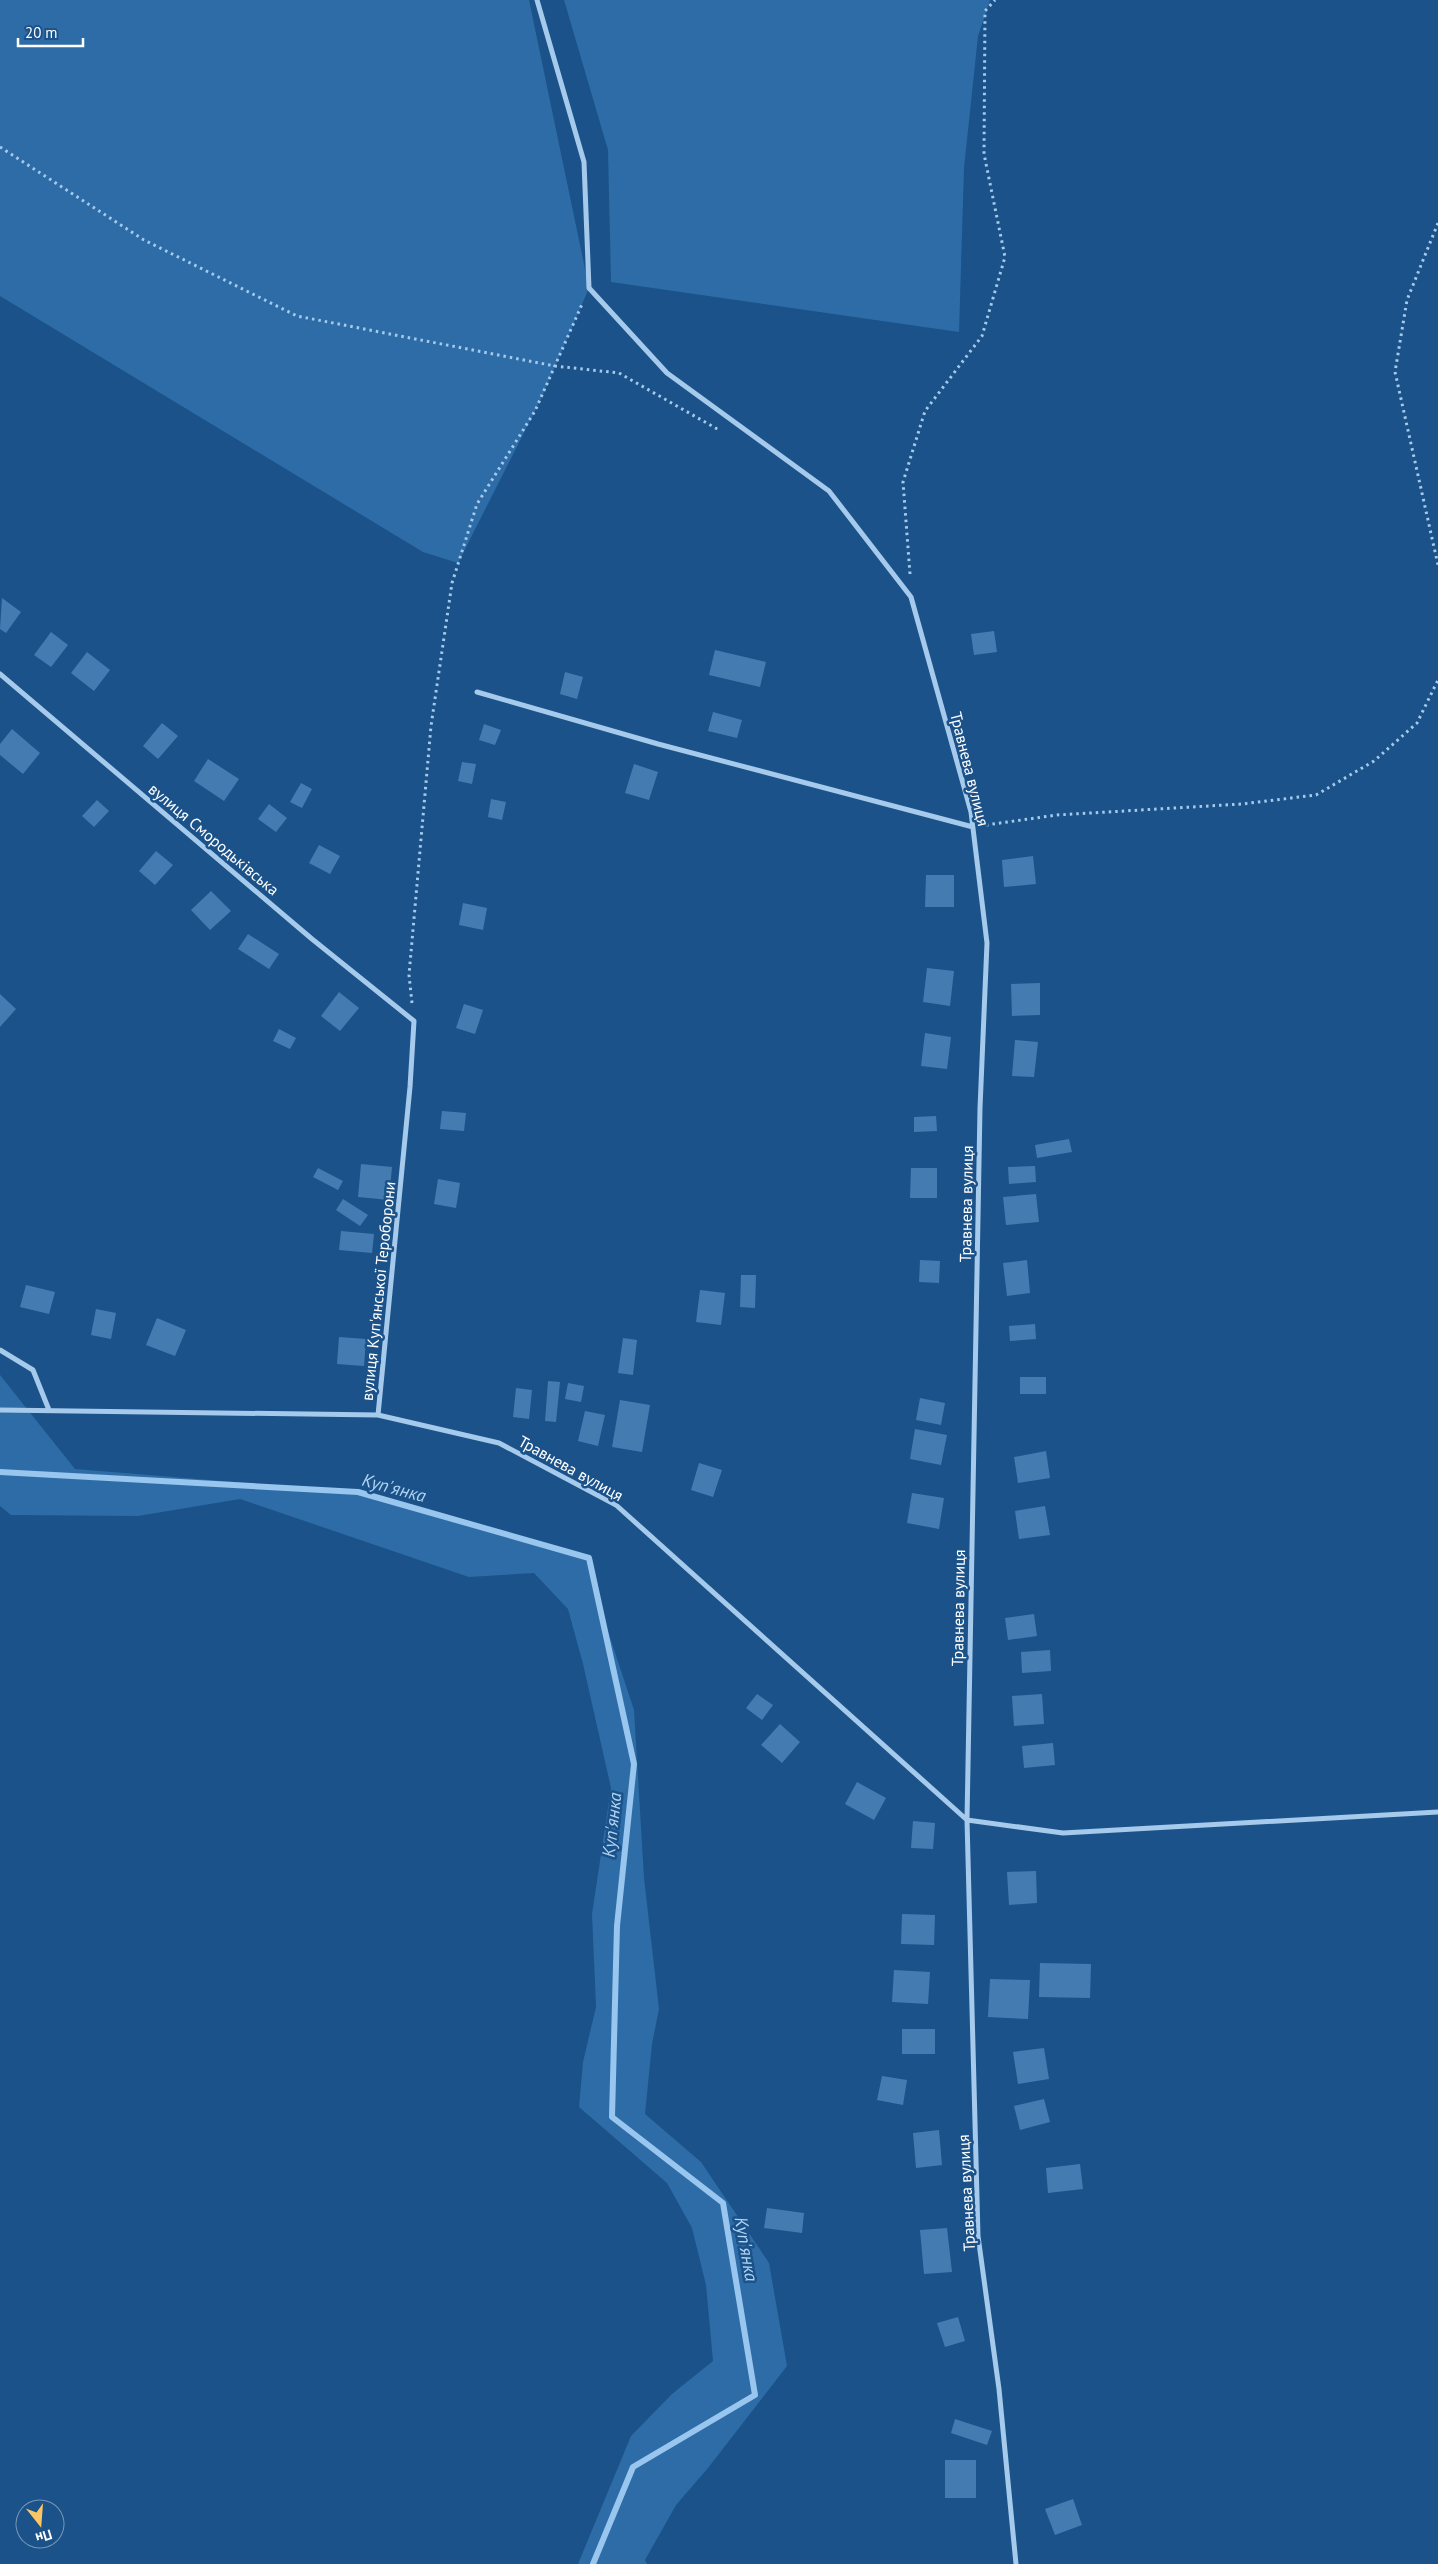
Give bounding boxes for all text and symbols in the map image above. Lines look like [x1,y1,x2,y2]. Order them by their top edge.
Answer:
scale bar [18,15,82,47]
text: 20 m [25,23,58,42]
street label: Травнева вулиця [946,710,994,828]
street label: вулиця Смородьківська [145,779,283,899]
street label: Травнева вулиця [955,1145,977,1263]
street label: вулиця Куп'янської Тероборони [357,1180,399,1402]
street label: Травнева вулиця [515,1431,627,1505]
water label: Куп'янка [360,1468,429,1507]
street label: Травнева вулиця [947,1549,969,1667]
water label: Куп'янка [597,1791,626,1859]
street label: Травнева вулиця [953,2134,979,2252]
water label: Куп'янка [730,2215,764,2283]
north arrow [15,2499,65,2549]
text: Пн [33,2525,54,2547]

